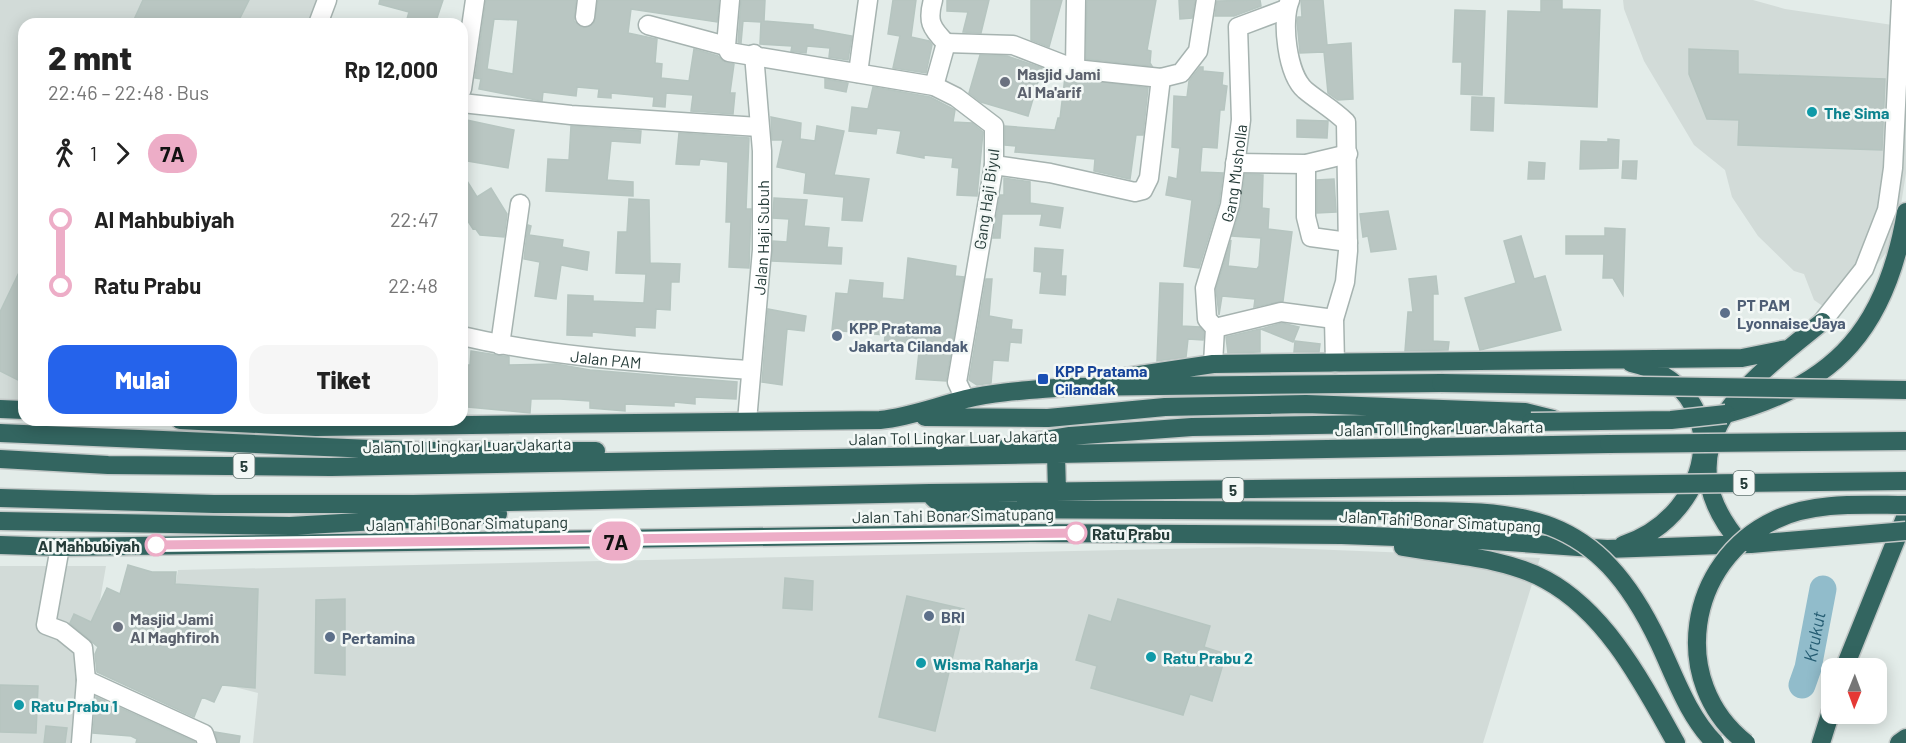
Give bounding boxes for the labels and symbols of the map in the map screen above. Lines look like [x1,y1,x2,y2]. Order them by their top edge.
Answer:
place label: Masjid Jami Al Ma'arif [1017,64,1101,101]
marker: Masjid Jami Al Ma'arif [998,75,1012,89]
place label: The Sima [1824,103,1889,122]
marker: The Sima [1805,105,1819,119]
street label: Gang Musholla [1216,123,1250,224]
street label: Gang Haji Biyul [970,147,1002,251]
street label: Jalan Haji Subuh [749,180,772,296]
place label: PT PAM Lyonnaise Jaya [1737,295,1846,332]
marker: PT PAM Lyonnaise Jaya [1718,306,1732,320]
place label: KPP Pratama Jakarta Cilandak [849,318,969,355]
marker: KPP Pratama Jakarta Cilandak [830,329,844,343]
street label: Jalan PAM [569,345,642,371]
place label: KPP Pratama Cilandak [1055,361,1148,398]
marker: KPP Pratama Cilandak [1036,372,1050,386]
street label: Jalan Tol Lingkar Luar Jakarta [1335,417,1543,439]
street label: Jalan Tol Lingkar Luar Jakarta [849,426,1057,448]
street label: Jalan Tol Lingkar Luar Jakarta [363,434,571,456]
road number: 5 [234,454,254,478]
road number: 5 [1734,471,1754,495]
road number: 5 [1222,478,1244,502]
street label: Jalan Tahi Bonar Simatupang [852,504,1054,526]
street label: Jalan Tahi Bonar Simatupang [1339,506,1541,536]
street label: Jalan Tahi Bonar Simatupang [366,512,568,534]
line badge: 7A [589,522,643,560]
marker: Ratu Prabu [1065,522,1087,544]
place label: Ratu Prabu [1092,524,1170,543]
marker: Al Mahbubiyah [145,534,167,556]
place label: Al Mahbubiyah [38,536,140,555]
place label: BRI [941,607,965,626]
place label: Masjid Jami Al Maghfiroh [130,609,219,646]
marker: BRI [922,609,936,623]
water label: Krukut [1798,609,1830,664]
marker: Masjid Jami Al Maghfiroh [111,620,125,634]
place label: Pertamina [342,628,415,647]
marker: Pertamina [323,630,337,644]
place label: Ratu Prabu 2 [1163,648,1253,667]
marker: Ratu Prabu 2 [1144,650,1158,664]
place label: Wisma Raharja [933,654,1038,673]
marker: Wisma Raharja [914,656,928,670]
north arrow [1821,658,1887,724]
place label: Ratu Prabu 1 [31,696,118,715]
marker: Ratu Prabu 1 [12,698,26,712]

